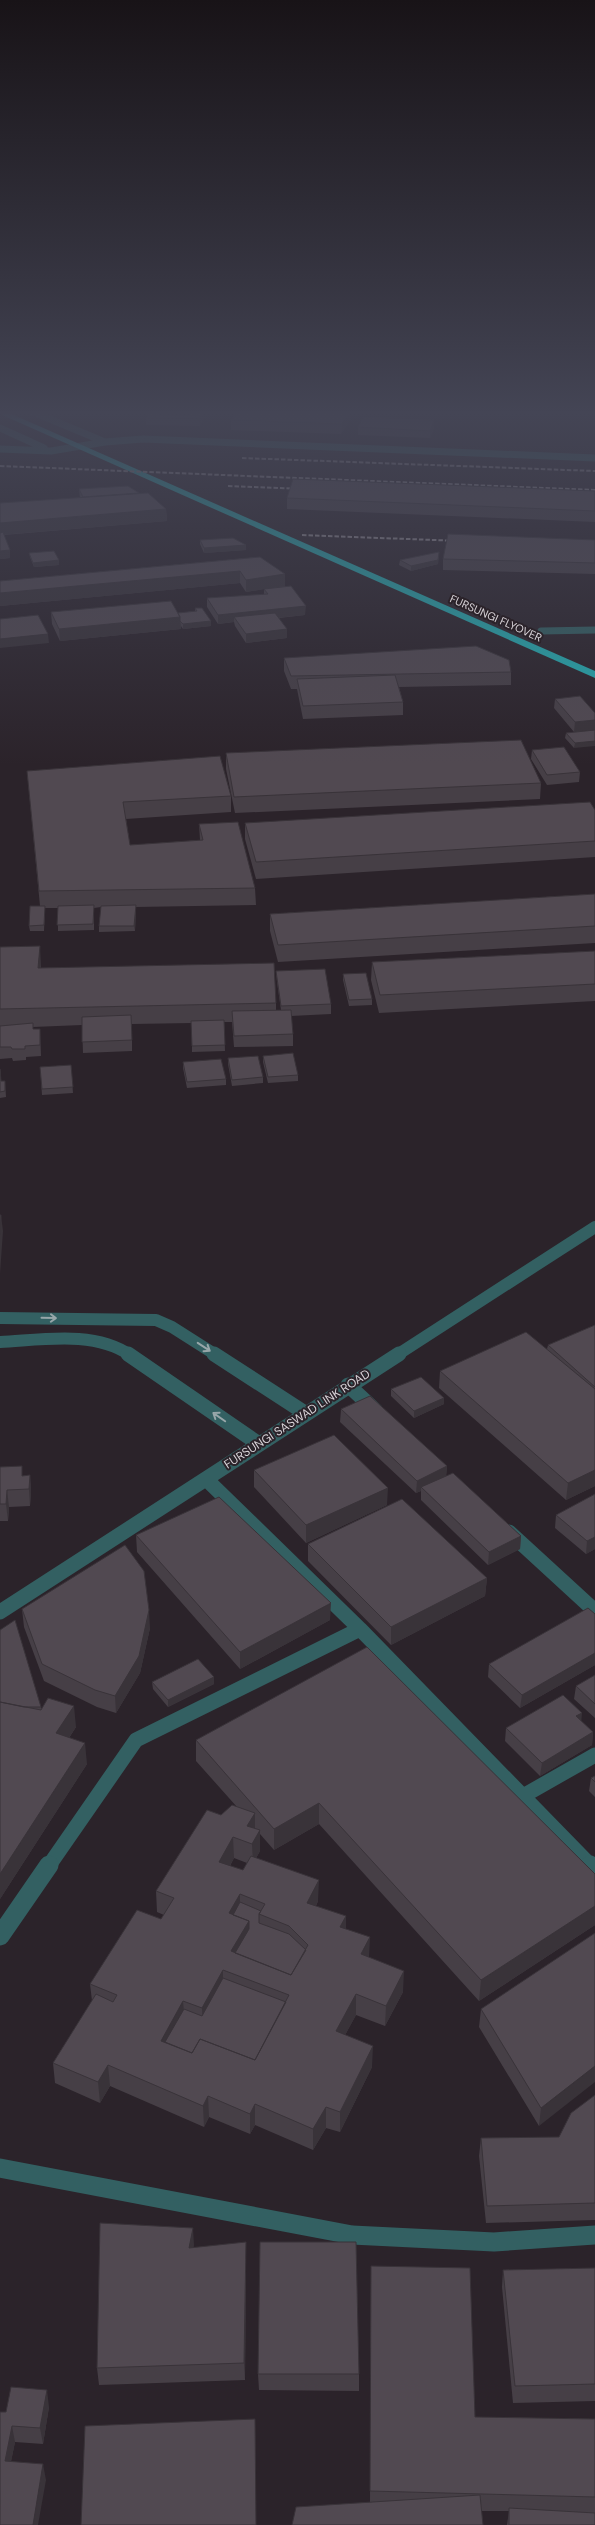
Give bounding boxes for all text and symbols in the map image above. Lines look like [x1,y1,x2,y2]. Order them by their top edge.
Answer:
street label: FURSUNGI FLYOVER [448,591,544,645]
one-way arrow [40,1313,56,1322]
one-way arrow [197,1342,211,1352]
street label: FURSUNGI SASWAD LINK ROAD [221,1366,373,1472]
one-way arrow [212,1412,226,1422]

